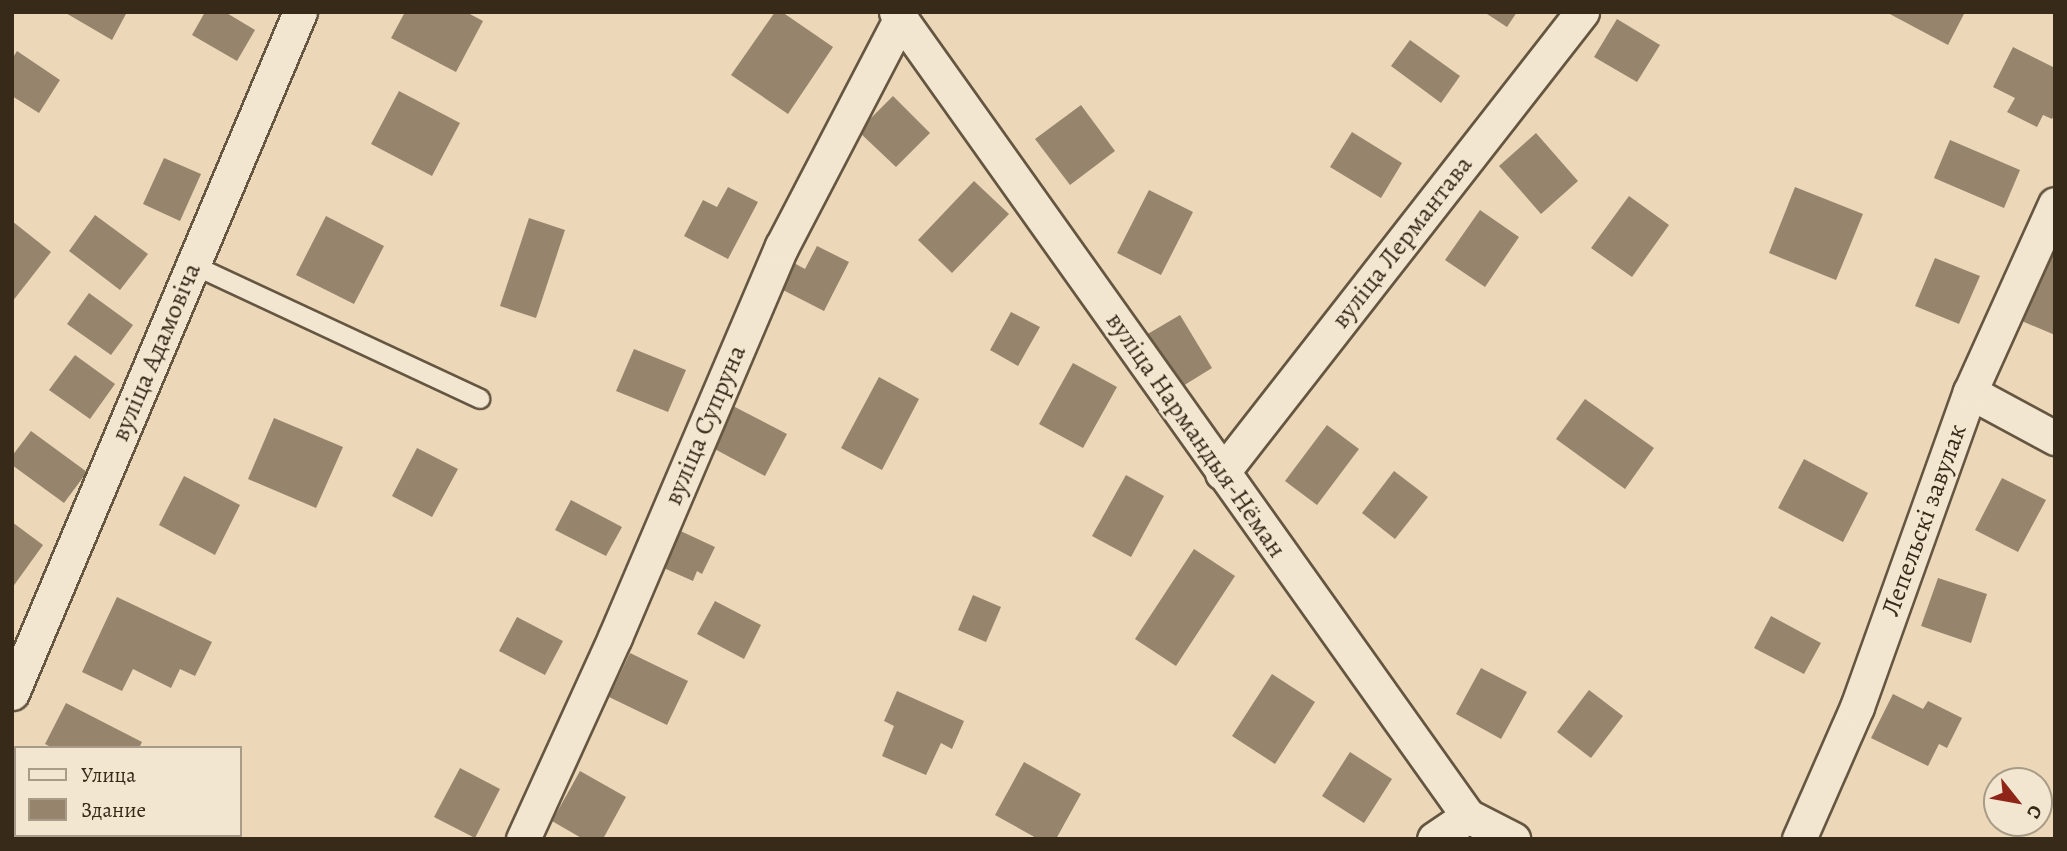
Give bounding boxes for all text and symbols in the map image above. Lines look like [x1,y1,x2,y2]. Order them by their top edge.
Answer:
street label: вуліца Лермантава [1325,150,1479,334]
street label: вуліца Адамовіча [104,258,208,446]
street label: вуліца Нармандыя-Нёман [1099,306,1293,564]
street label: вуліца Супруна [657,340,753,510]
street label: Лепельскі завулак [1875,420,1973,620]
legend [14,746,242,837]
text: Улица [81,761,136,789]
north arrow [1983,767,2053,837]
text: Здание [81,796,146,824]
text: С [2020,800,2048,824]

